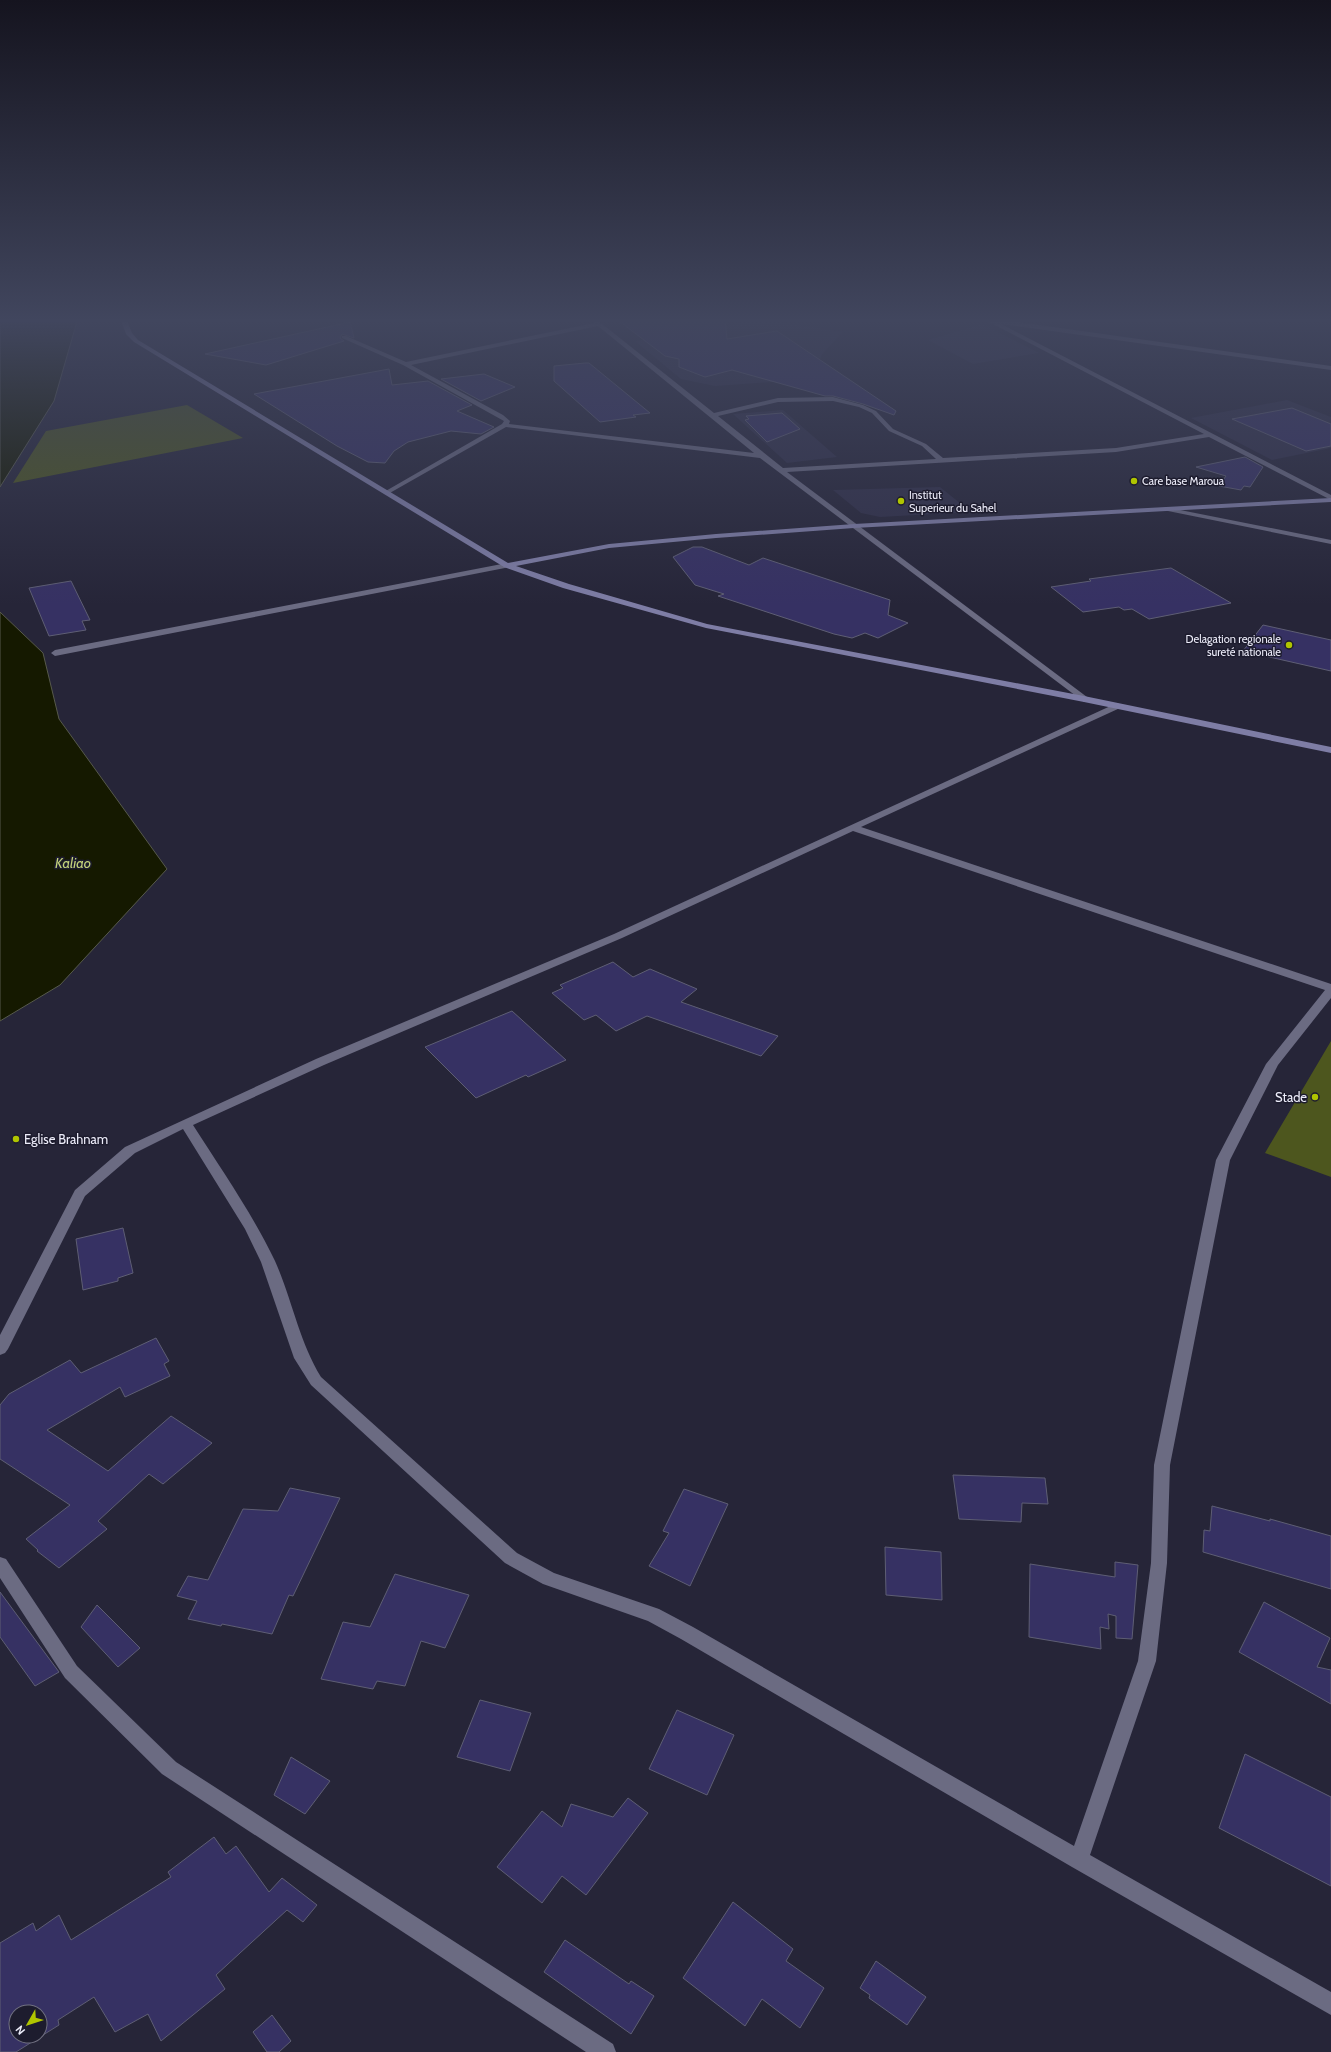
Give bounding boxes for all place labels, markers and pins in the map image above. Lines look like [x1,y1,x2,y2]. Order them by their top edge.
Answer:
place label: Care base Maroua [1142,474,1225,488]
marker: Care base Maroua [1129,476,1139,486]
place label: Institut Superieur du Sahel [909,488,997,515]
marker: Institut Superieur du Sahel [896,496,906,506]
place label: Delagation regionale sureté nationale [1186,632,1281,659]
marker: Delagation regionale sureté nationale [1284,640,1294,650]
place label: Stade [1275,1089,1307,1105]
marker: Stade [1310,1092,1320,1102]
place label: Eglise Brahnam [24,1131,108,1147]
marker: Eglise Brahnam [11,1134,21,1144]

